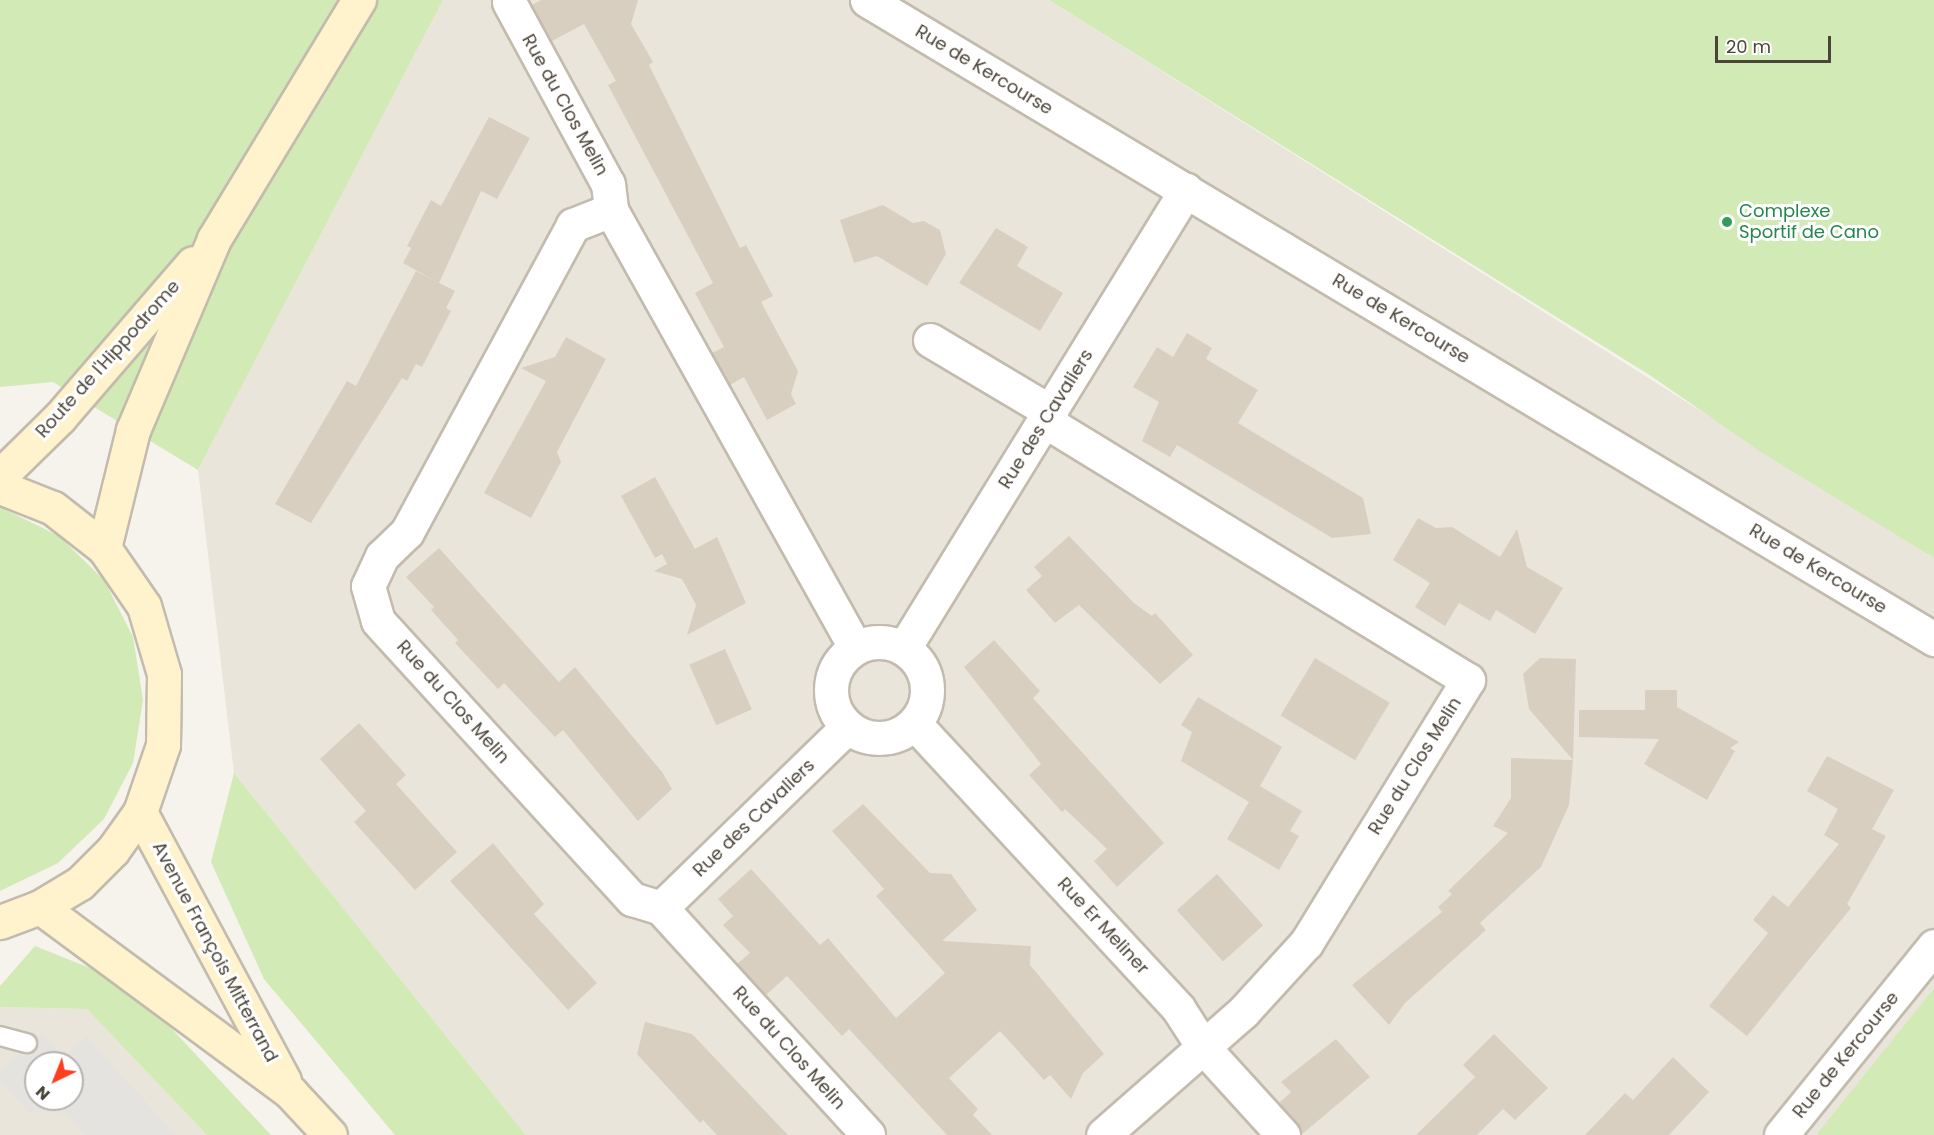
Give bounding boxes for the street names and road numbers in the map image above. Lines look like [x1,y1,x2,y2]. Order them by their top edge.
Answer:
street label: Rue de Kercourse [911,20,1057,120]
street label: Rue du Clos Melin [517,31,613,179]
street label: Rue de Kercourse [1328,269,1474,369]
street label: Route de l'Hippodrome [31,276,185,442]
street label: Rue des Cavaliers [994,345,1098,493]
street label: Rue de Kercourse [1745,519,1891,619]
street label: Rue du Clos Melin [392,636,514,768]
street label: Rue du Clos Melin [1364,693,1466,839]
street label: Rue des Cavaliers [689,755,819,881]
street label: Avenue François Mitterrand [148,838,282,1066]
street label: Rue Er Meliner [1053,873,1153,979]
street label: Rue du Clos Melin [728,982,850,1114]
street label: Rue de Kercourse [1788,987,1904,1123]

